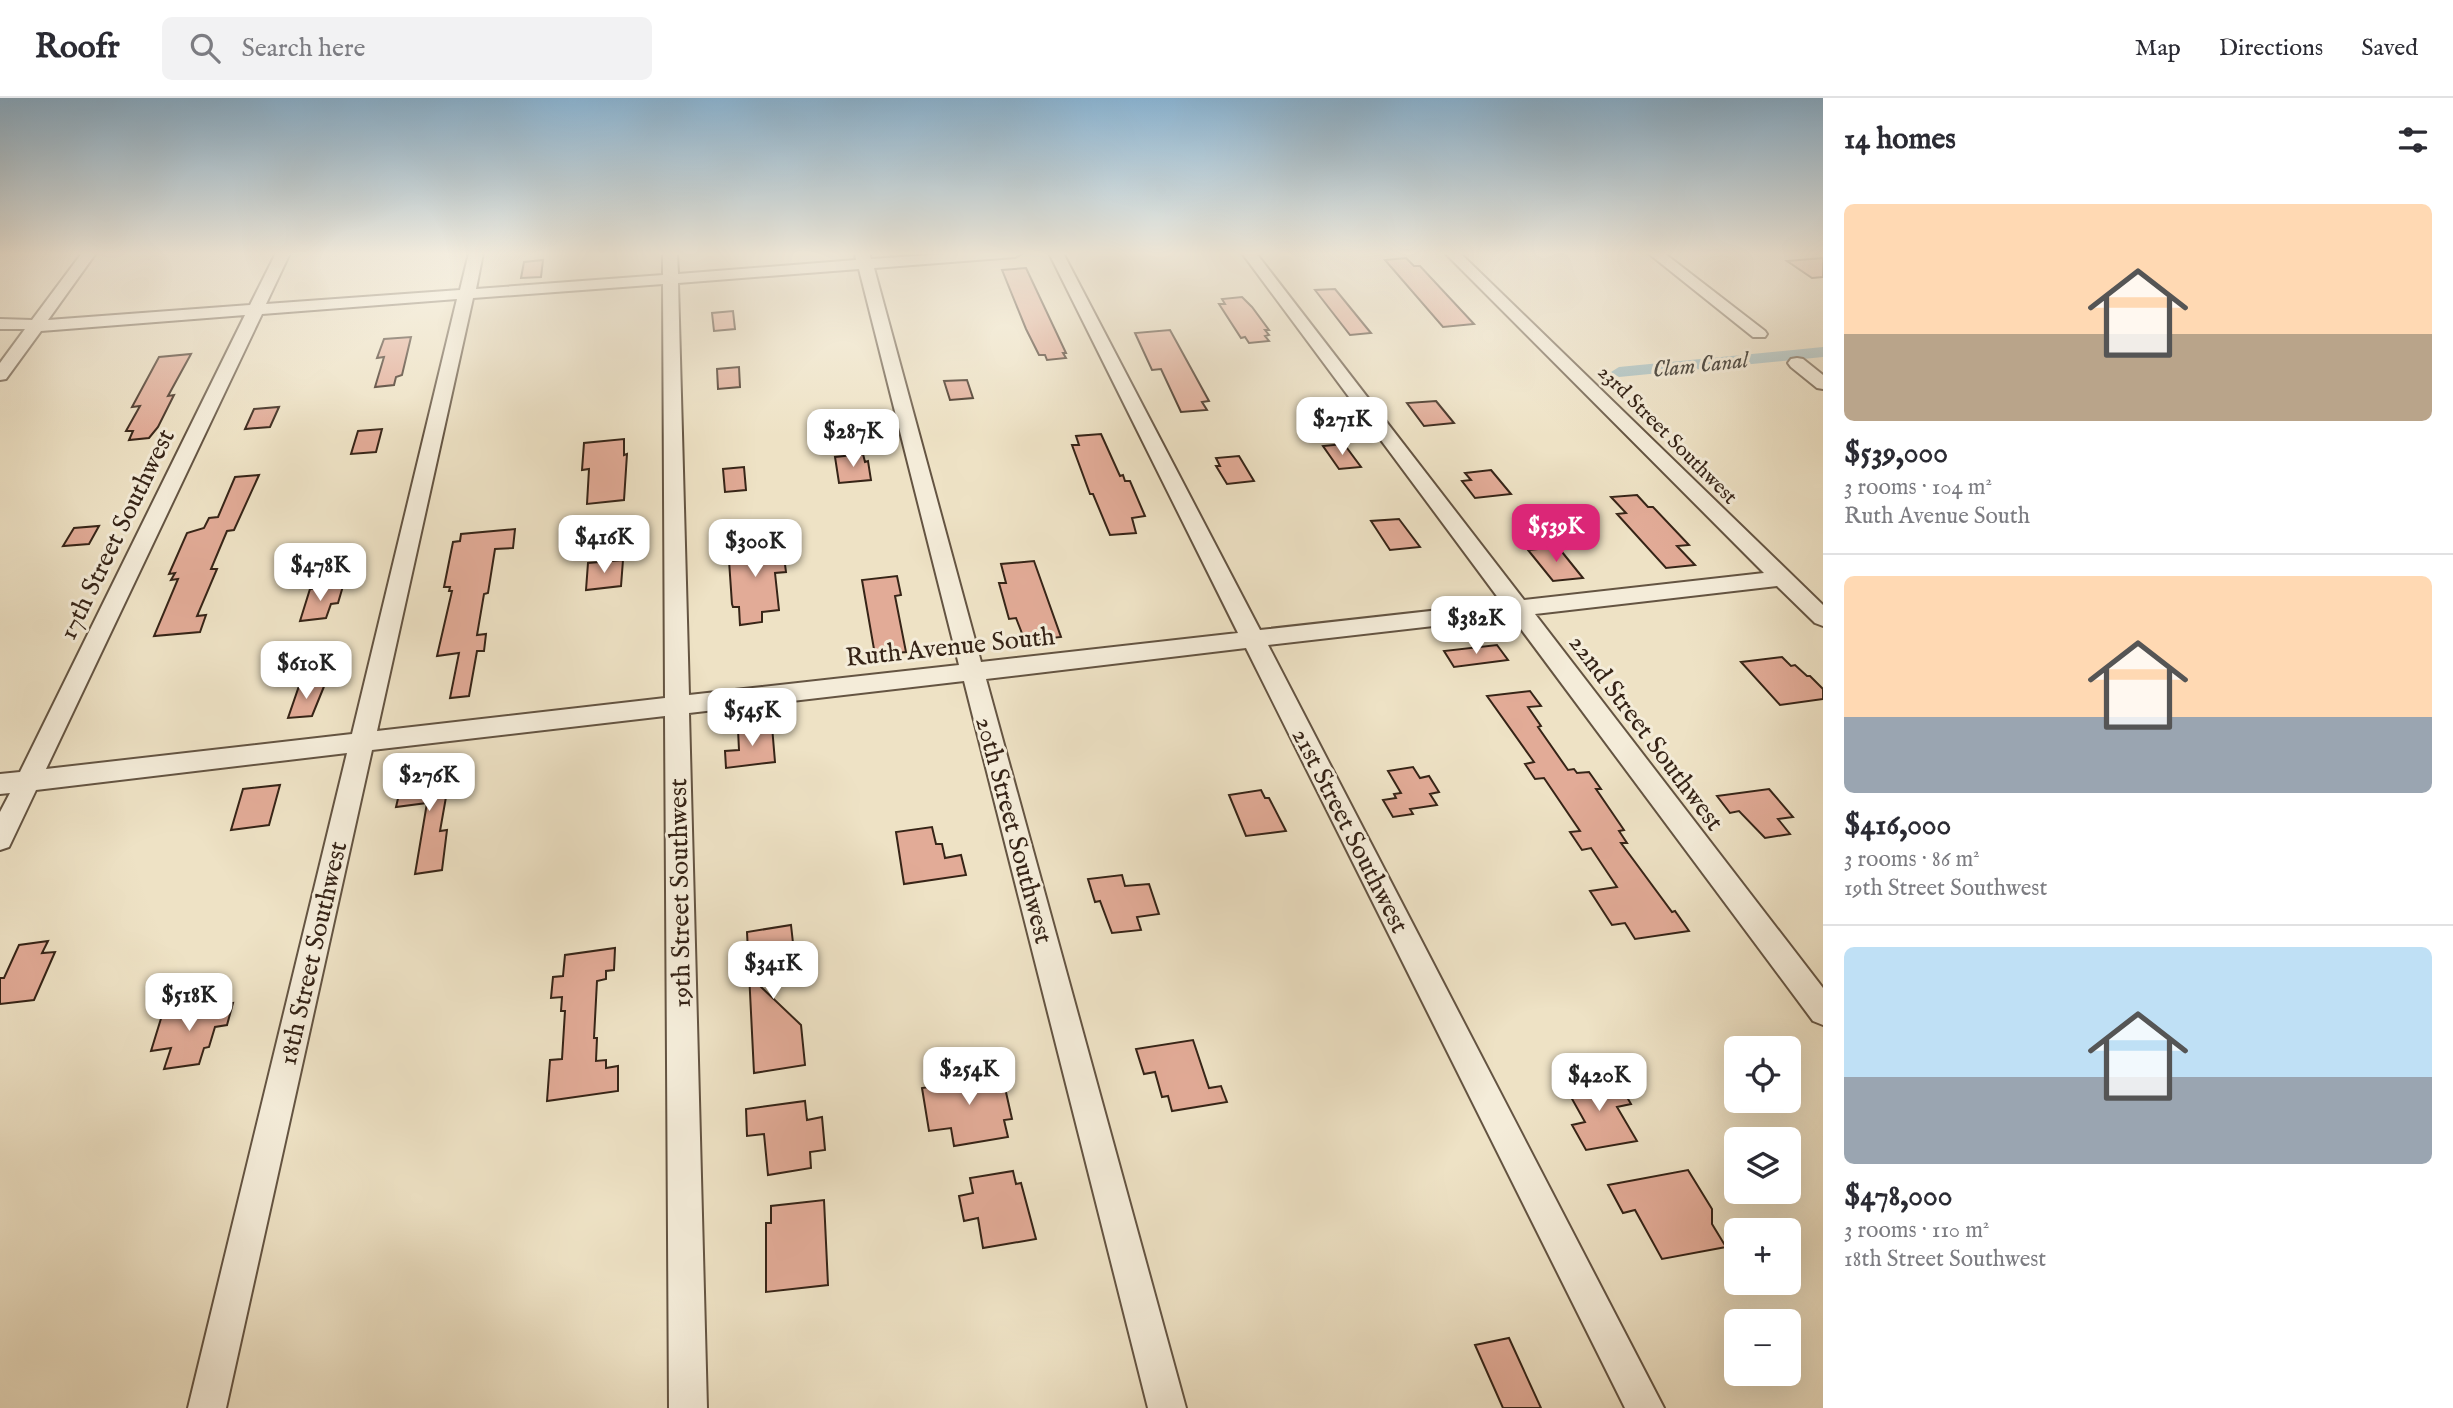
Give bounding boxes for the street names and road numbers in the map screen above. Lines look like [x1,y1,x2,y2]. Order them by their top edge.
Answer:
street label: 23rd Street Southwest [1591,359,1743,511]
street label: 17th Street Southwest [52,424,183,646]
street label: Ruth Avenue South [844,620,1057,675]
street label: 22nd Street Southwest [1561,628,1731,838]
street label: 20th Street Southwest [967,713,1060,948]
street label: 21st Street Southwest [1284,723,1416,939]
street label: 19th Street Southwest [662,778,699,1008]
street label: 18th Street Southwest [272,838,355,1068]

